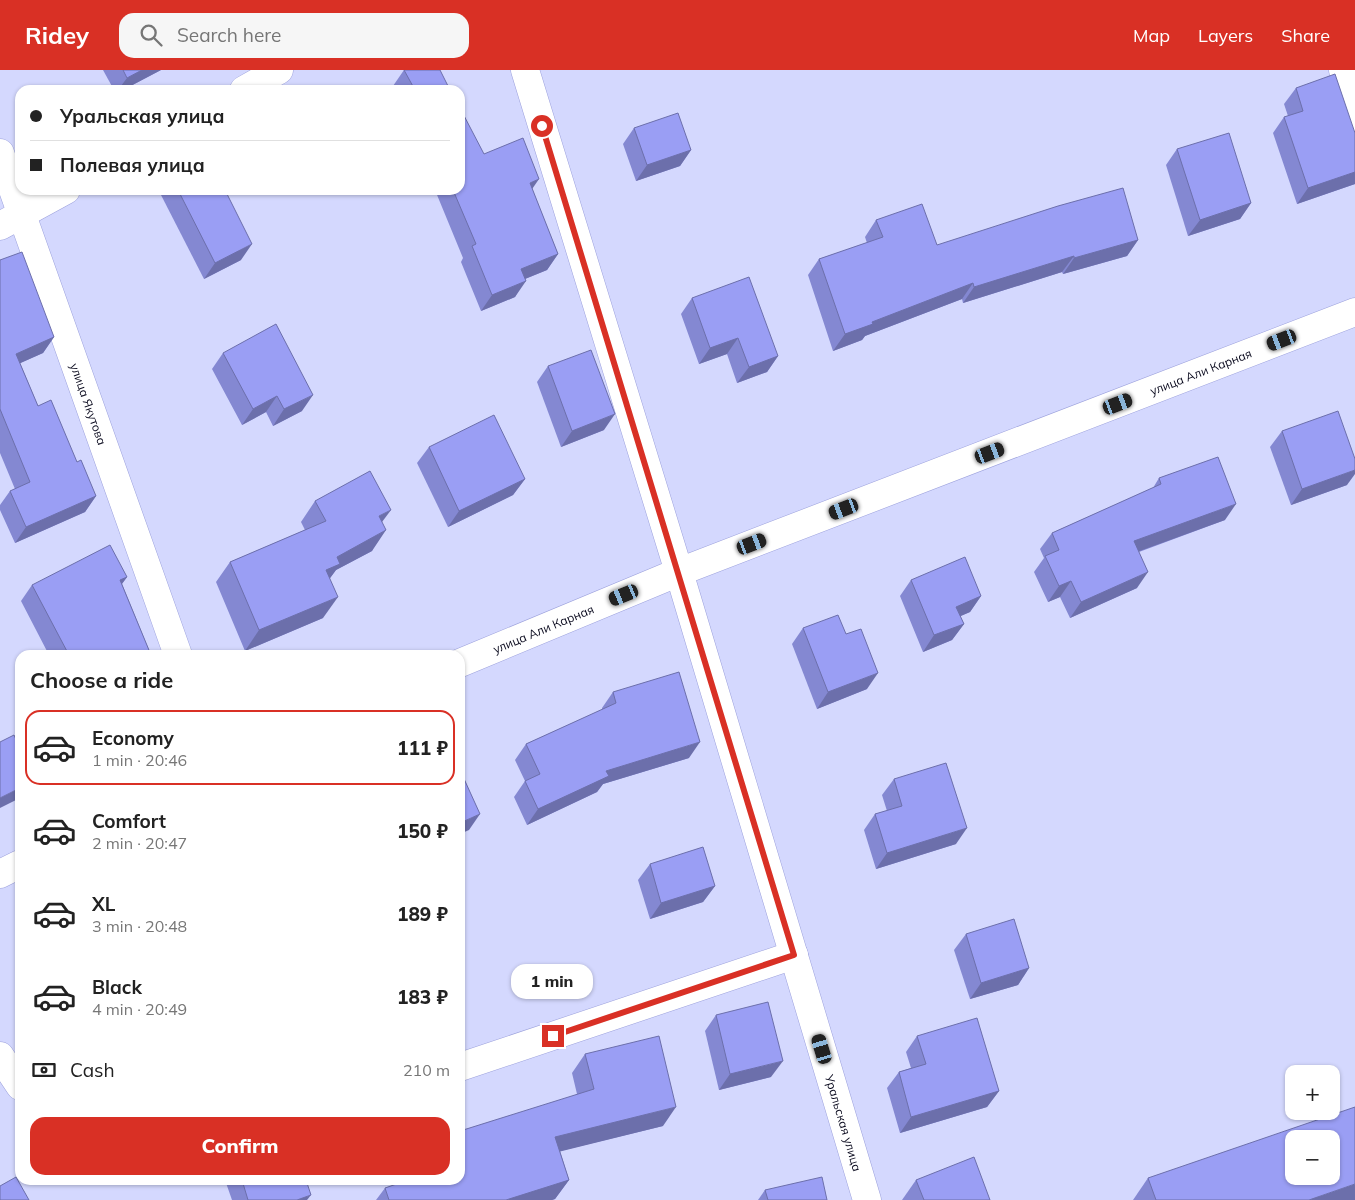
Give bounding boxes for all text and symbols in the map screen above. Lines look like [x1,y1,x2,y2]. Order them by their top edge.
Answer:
search box [119,13,469,58]
text: Ridey [25,20,89,50]
icon: search [137,21,165,49]
text: Search here [177,23,281,47]
text: Map [1133,24,1170,47]
text: Layers [1198,24,1253,47]
text: Share [1281,24,1330,47]
text: Уральская улица [60,104,224,128]
route start [531,115,553,137]
text: Полевая улица [60,153,205,177]
car [1265,328,1298,352]
street label: улица Али Карная [1148,345,1254,398]
street label: улица Якутова [67,361,110,447]
car [1101,392,1134,416]
car [973,441,1006,465]
car [827,497,860,521]
car [735,532,768,556]
car [607,582,640,608]
street label: улица Али Карная [490,601,596,656]
text: Choose a ride [30,666,173,694]
icon: car [32,725,77,770]
text: Economy [92,726,174,750]
text: 111 ₽ [397,736,448,760]
text: 1 min · 20:46 [92,750,187,770]
icon: car [32,808,77,853]
text: Comfort [92,809,166,833]
text: 150 ₽ [397,819,448,843]
text: 2 min · 20:47 [92,833,187,853]
icon: car [32,891,77,936]
text: XL [92,892,115,916]
text: 189 ₽ [397,902,448,926]
text: 3 min · 20:48 [92,916,187,936]
callout: 1 min [512,964,594,998]
text: 1 min [531,971,573,991]
icon: car [32,974,77,1019]
text: Black [92,975,142,999]
text: 183 ₽ [397,985,448,1009]
text: 4 min · 20:49 [92,999,187,1019]
route end [542,1025,564,1047]
car [810,1032,833,1066]
icon: cash [30,1056,58,1084]
text: Cash [70,1058,115,1082]
text: 210 m [403,1060,450,1080]
map controls [1285,1065,1340,1185]
button: + [1285,1065,1340,1120]
street label: Уральская улица [822,1072,865,1173]
button: Confirm [30,1117,450,1175]
button: − [1285,1130,1340,1185]

